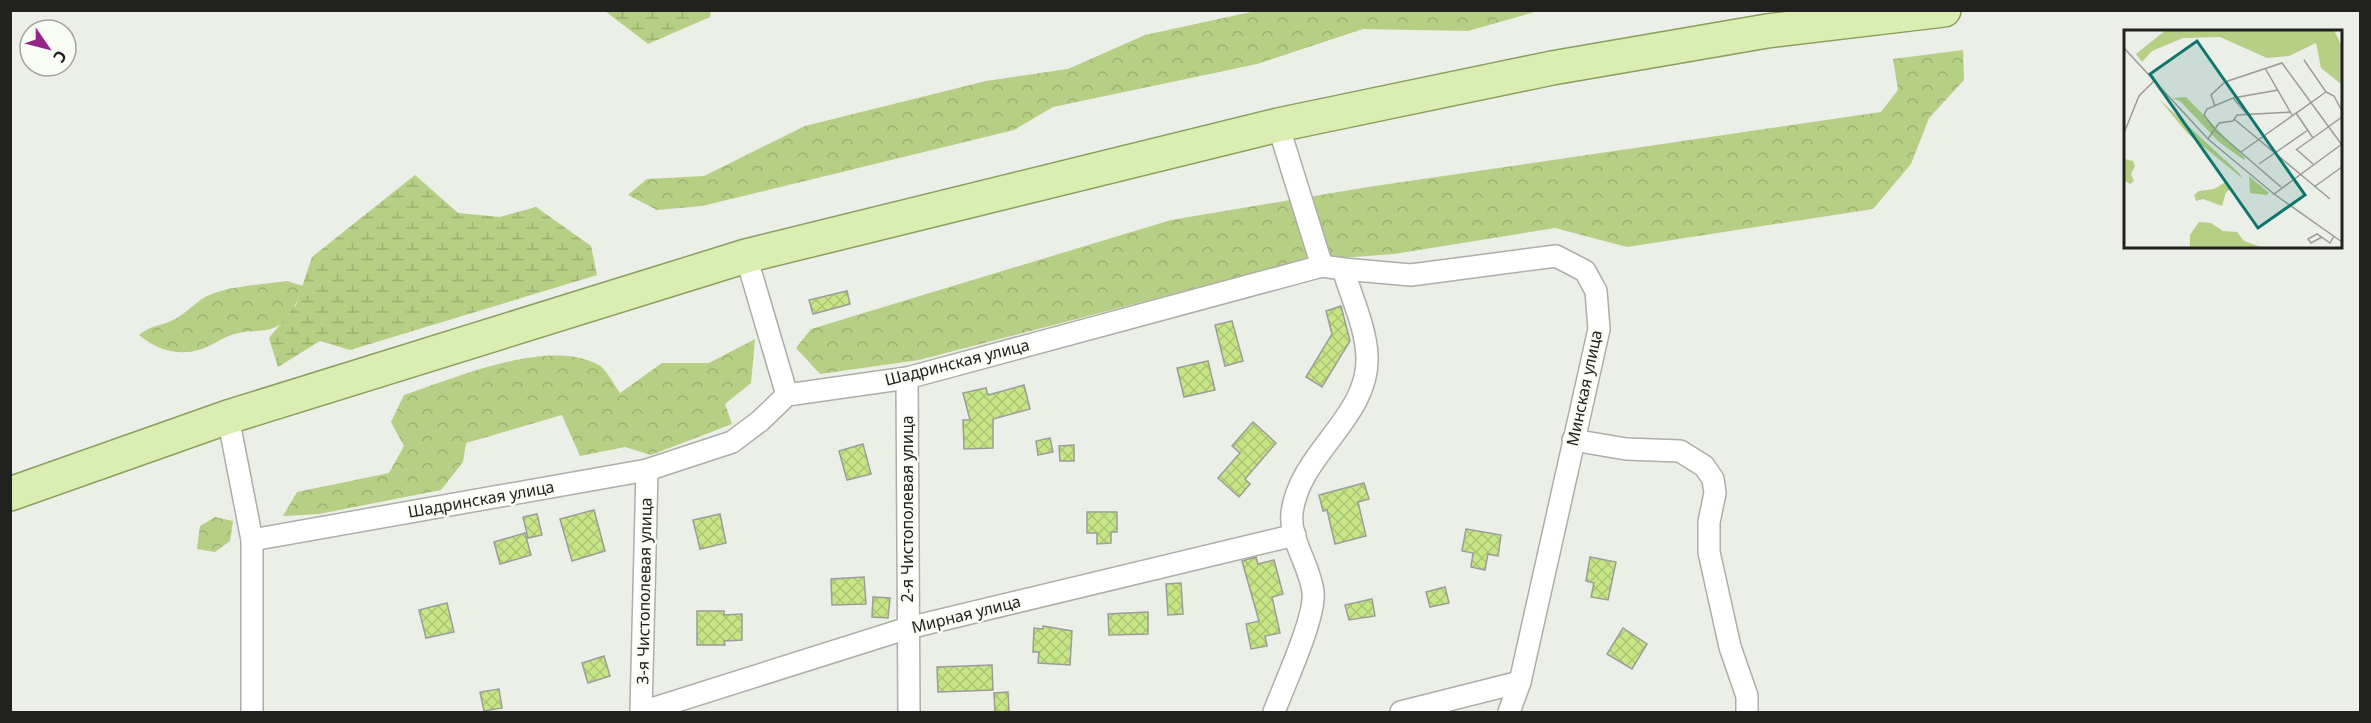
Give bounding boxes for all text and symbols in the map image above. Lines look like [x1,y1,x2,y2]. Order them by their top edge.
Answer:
north arrow [18,18,78,78]
inset map [2124,30,2341,248]
text: С [48,46,72,67]
street label: Минская улица [1561,328,1607,448]
street label: Шадринская улица [882,333,1032,391]
street label: 2-я Чистополевая улица [896,415,918,603]
street label: Шадринская улица [406,475,556,523]
street label: 3-я Чистополевая улица [631,497,657,685]
street label: Мирная улица [909,590,1023,638]

